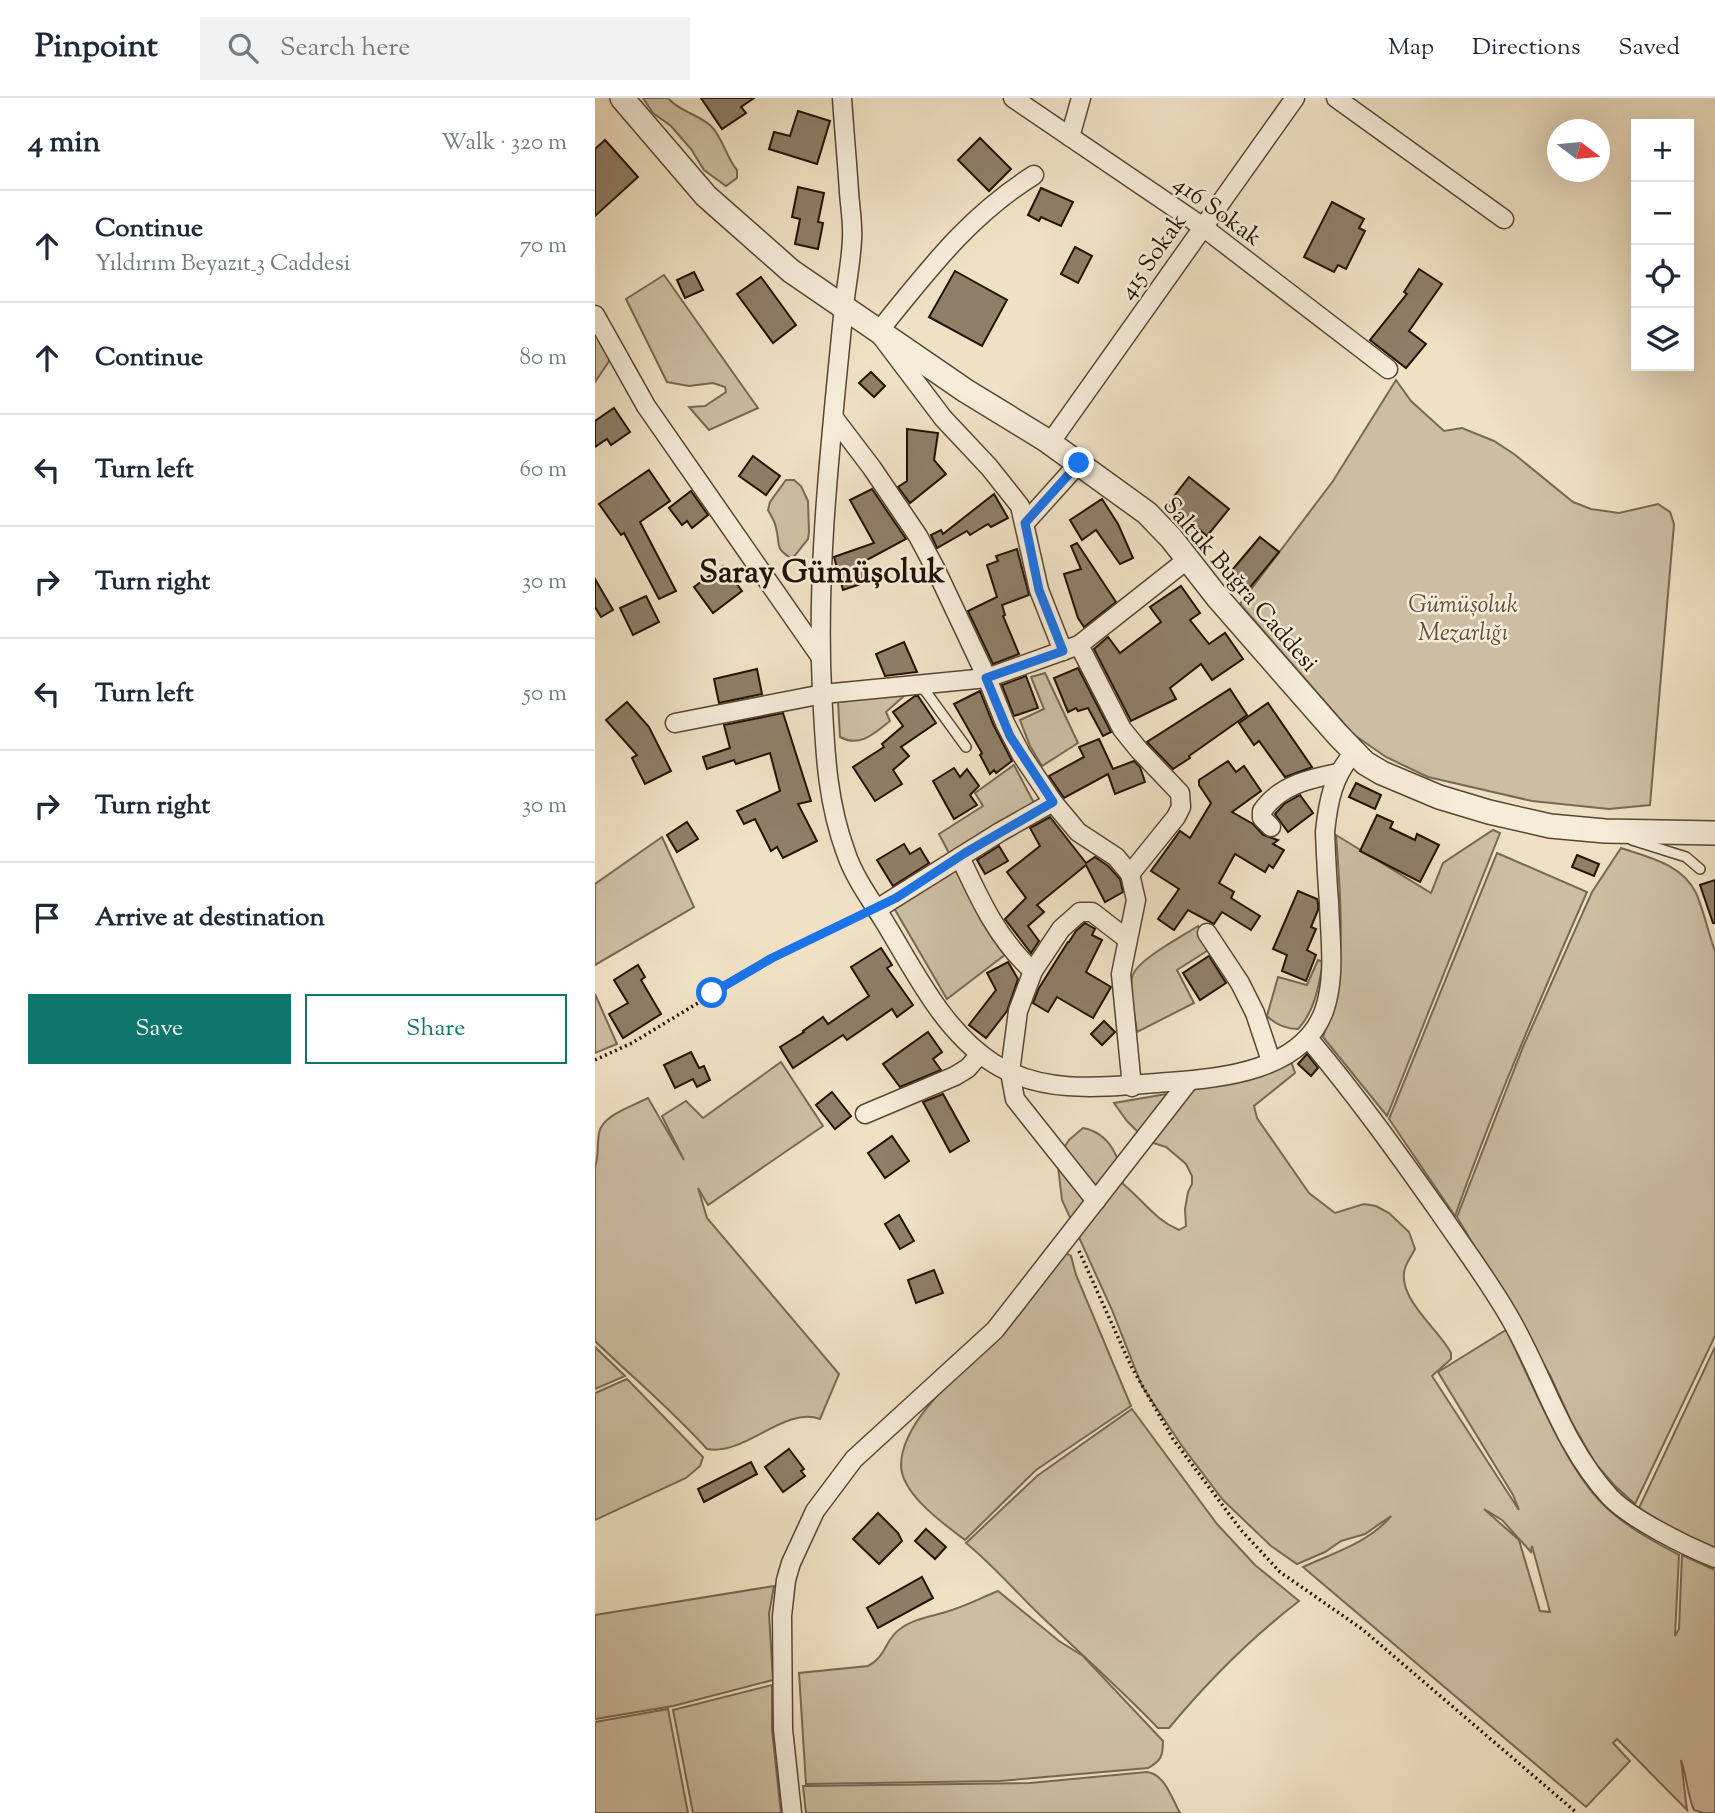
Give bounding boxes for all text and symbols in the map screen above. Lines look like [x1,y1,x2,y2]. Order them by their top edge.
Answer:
search box [200,17,690,80]
text: Pinpoint [35,24,158,72]
icon: search [224,29,262,67]
text: Search here [280,30,410,67]
text: Map [1388,31,1434,65]
text: Directions [1472,31,1580,65]
text: Saved [1618,31,1680,65]
north arrow [1547,119,1610,182]
map controls [1631,119,1694,371]
button: + [1631,119,1694,182]
text: 4 min [28,122,101,165]
text: Walk · 320 m [441,127,567,160]
street label: 416 Sokak [1166,168,1268,255]
button: − [1631,182,1694,245]
street label: 415 Sokak [1112,207,1196,307]
text: Continue [95,211,203,248]
icon: ahead [28,227,66,265]
text: 70 m [520,230,567,263]
button: locate [1631,245,1694,308]
text: Yıldırım Beyazıt_3 Caddesi [95,248,350,281]
button: layers [1631,308,1694,371]
icon: ahead [28,339,66,377]
text: Continue [95,340,203,377]
text: 80 m [519,342,567,375]
route end [1063,447,1094,478]
icon: left [28,451,66,489]
text: Turn left [95,452,194,489]
text: 60 m [519,454,567,487]
street label: Saltuk Buğra Caddesi [1154,491,1325,680]
district label: Saray Gümüşoluk [699,551,946,597]
icon: right [28,563,66,601]
text: Turn right [95,564,210,601]
text: 30 m [522,566,567,599]
park label: Gümüşoluk Mezarlığı [1408,589,1518,651]
icon: left [28,675,66,713]
text: Turn left [95,676,194,713]
text: 50 m [523,678,567,711]
icon: right [28,787,66,825]
text: Turn right [95,788,210,825]
text: 30 m [522,790,567,823]
icon: arrive [28,899,66,937]
text: Arrive at destination [95,900,325,937]
route start [696,977,727,1008]
button: Save [28,994,291,1064]
button: Share [305,994,567,1064]

